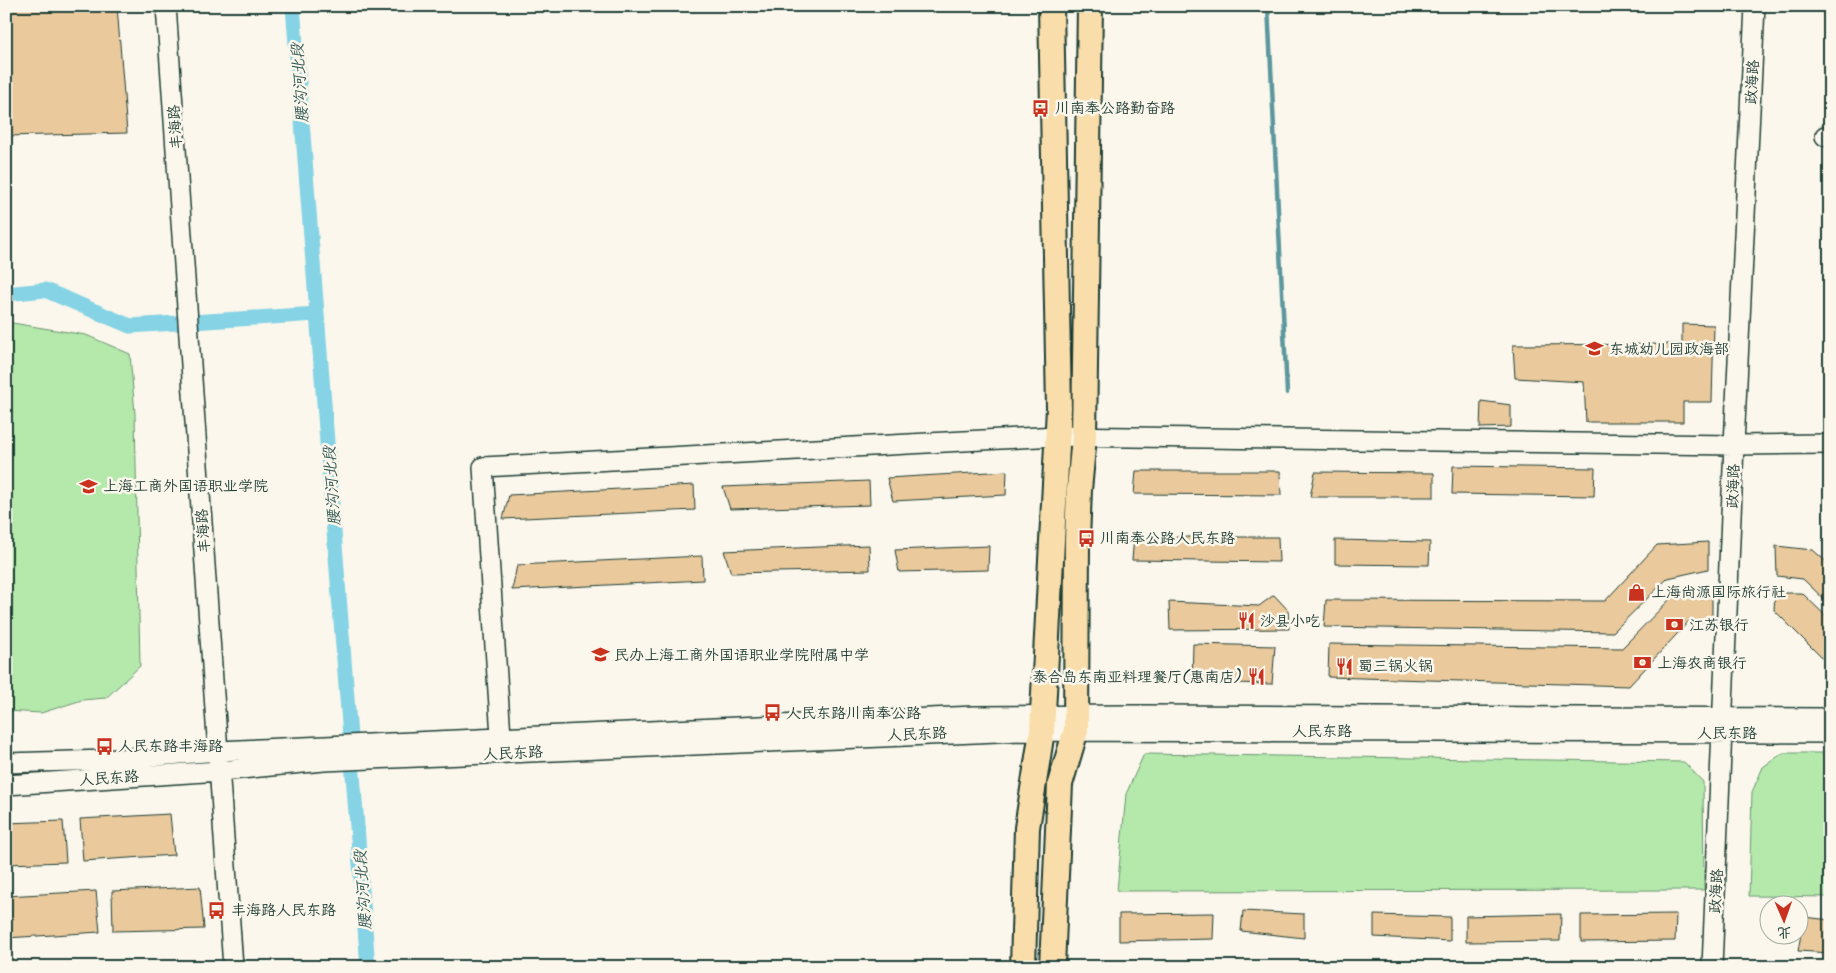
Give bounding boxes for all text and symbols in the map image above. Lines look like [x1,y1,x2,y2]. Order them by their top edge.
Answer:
water label: 腰沟河北段 [285,40,316,124]
street label: 政海路 [1740,59,1766,105]
place label: 川南奉公路勤奋路 [1055,97,1175,121]
bus stop icon: 川南奉公路勤奋路 [1031,98,1051,118]
street label: 丰海路 [162,104,190,150]
place label: 东城幼儿园政海部 [1609,338,1729,362]
school or university icon: 东城幼儿园政海部 [1585,339,1605,359]
water label: 腰沟河北段 [317,443,348,527]
street label: 政海路 [1721,463,1747,509]
place label: 上海工商外国语职业学院 [103,475,268,499]
school or university icon: 上海工商外国语职业学院 [79,476,99,496]
street label: 丰海路 [190,508,218,554]
place label: 川南奉公路人民东路 [1100,527,1235,551]
bus stop icon: 川南奉公路人民东路 [1076,528,1096,548]
place label: 上海尚源国际旅行社 [1651,581,1786,605]
shop icon: 上海尚源国际旅行社 [1627,582,1647,602]
place label: 沙县小吃 [1260,610,1320,634]
restaurant icon: 沙县小吃 [1236,611,1256,631]
place label: 江苏银行 [1689,614,1749,638]
bank icon: 江苏银行 [1665,615,1685,635]
place label: 民办上海工商外国语职业学院附属中学 [614,644,869,668]
school or university icon: 民办上海工商外国语职业学院附属中学 [590,645,610,665]
place label: 上海农商银行 [1657,652,1747,676]
bank icon: 上海农商银行 [1633,653,1653,673]
place label: 蜀三锅火锅 [1358,655,1433,679]
restaurant icon: 蜀三锅火锅 [1334,656,1354,676]
place label: 泰合岛东南亚料理餐厅(惠南店) [1032,666,1242,690]
restaurant icon: 泰合岛东南亚料理餐厅(惠南店) [1246,667,1266,687]
place label: 人民东路川南奉公路 [786,702,921,726]
bus stop icon: 人民东路川南奉公路 [762,703,782,723]
street label: 人民东路 [1292,720,1352,744]
street label: 人民东路 [886,721,948,749]
street label: 人民东路 [1697,722,1757,746]
place label: 人民东路丰海路 [118,735,223,759]
bus stop icon: 人民东路丰海路 [94,736,114,756]
street label: 人民东路 [482,740,544,768]
street label: 人民东路 [78,765,140,793]
water label: 腰沟河北段 [348,847,379,931]
street label: 政海路 [1704,868,1730,914]
north arrow [1758,896,1808,946]
place label: 丰海路人民东路 [231,899,336,923]
bus stop icon: 丰海路人民东路 [207,900,227,920]
text: 北 [1777,921,1792,943]

